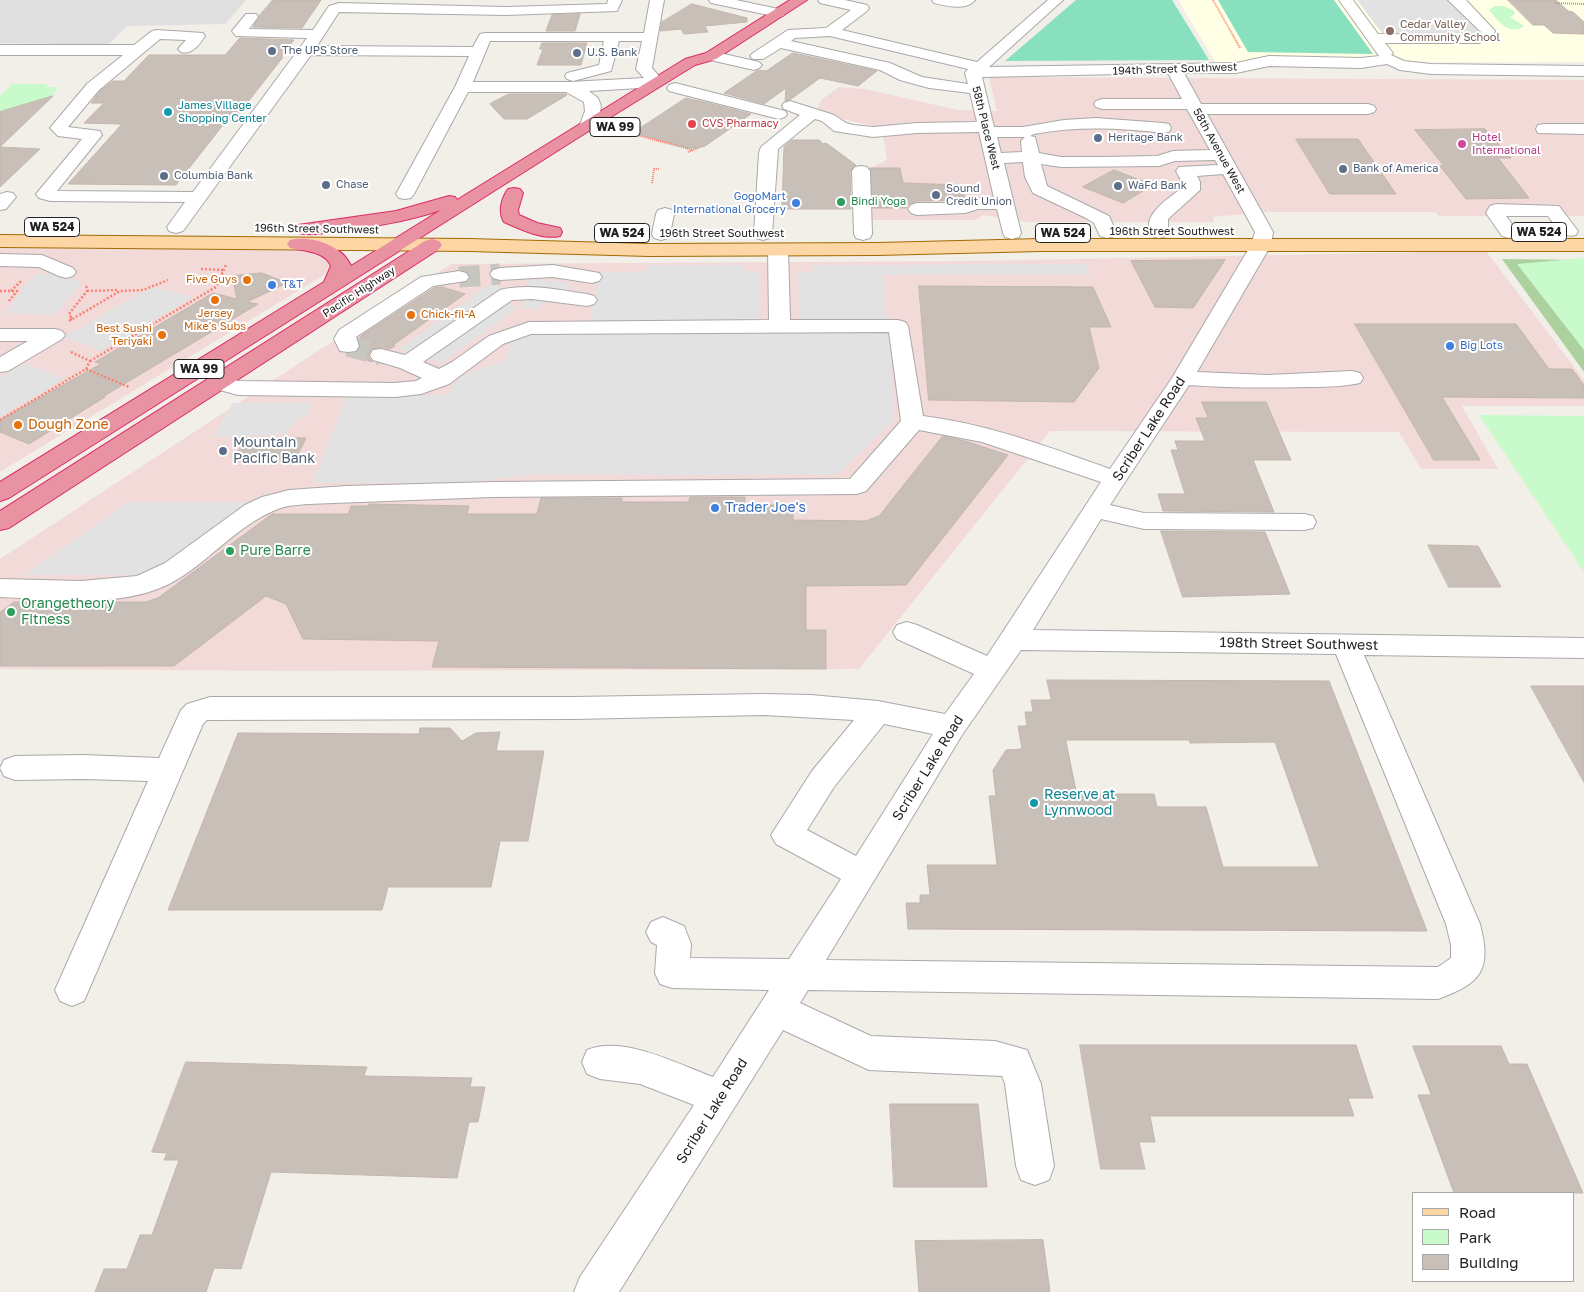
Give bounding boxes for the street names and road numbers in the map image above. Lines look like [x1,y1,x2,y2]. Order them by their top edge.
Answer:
street label: 194th Street Southwest [1112,60,1238,78]
street label: 58th Place West [969,85,1003,171]
street label: 58th Avenue West [1190,106,1248,196]
road number: WA 99 [590,118,640,136]
road number: WA 524 [24,218,80,236]
street label: 196th Street Southwest [255,221,379,237]
road number: WA 524 [1512,222,1566,242]
road number: WA 524 [594,224,650,242]
road number: WA 524 [1036,224,1090,242]
street label: 196th Street Southwest [1110,225,1234,239]
street label: 196th Street Southwest [660,227,784,241]
street label: Pacific Highway [320,264,398,320]
road number: WA 99 [174,359,224,378]
street label: Scriber Lake Road [1109,374,1189,484]
street label: 198th Street Southwest [1220,634,1378,654]
street label: Scriber Lake Road [889,712,967,824]
street label: Scriber Lake Road [673,1055,751,1167]

